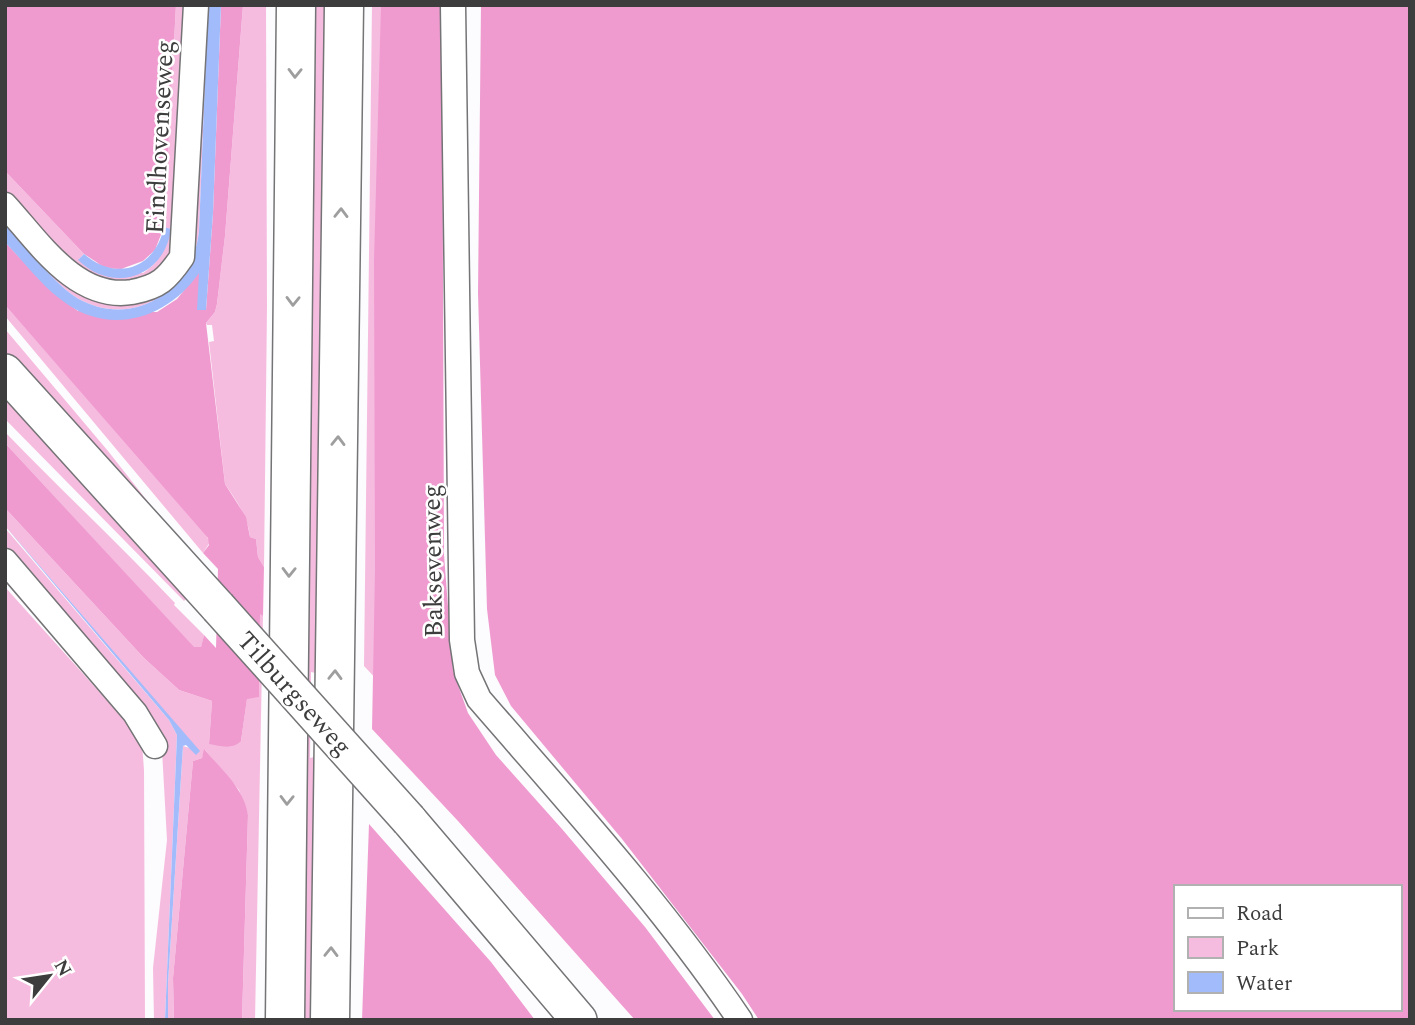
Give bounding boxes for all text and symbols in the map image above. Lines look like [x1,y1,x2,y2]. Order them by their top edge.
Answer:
street label: Eindhovenseweg [135,39,185,235]
one-way arrow [287,69,303,79]
one-way arrow [333,208,349,218]
one-way arrow [285,296,300,307]
one-way arrow [330,435,346,446]
street label: Baksevenweg [412,484,454,638]
one-way arrow [282,567,297,578]
street label: Tilburgseweg [227,622,362,765]
one-way arrow [327,669,343,680]
one-way arrow [279,795,295,805]
legend [1174,885,1401,1011]
text: Road [1236,898,1283,930]
text: Park [1236,933,1280,965]
north arrow [14,941,84,1011]
one-way arrow [323,946,339,956]
text: N [46,954,79,982]
text: Water [1236,968,1292,1000]

